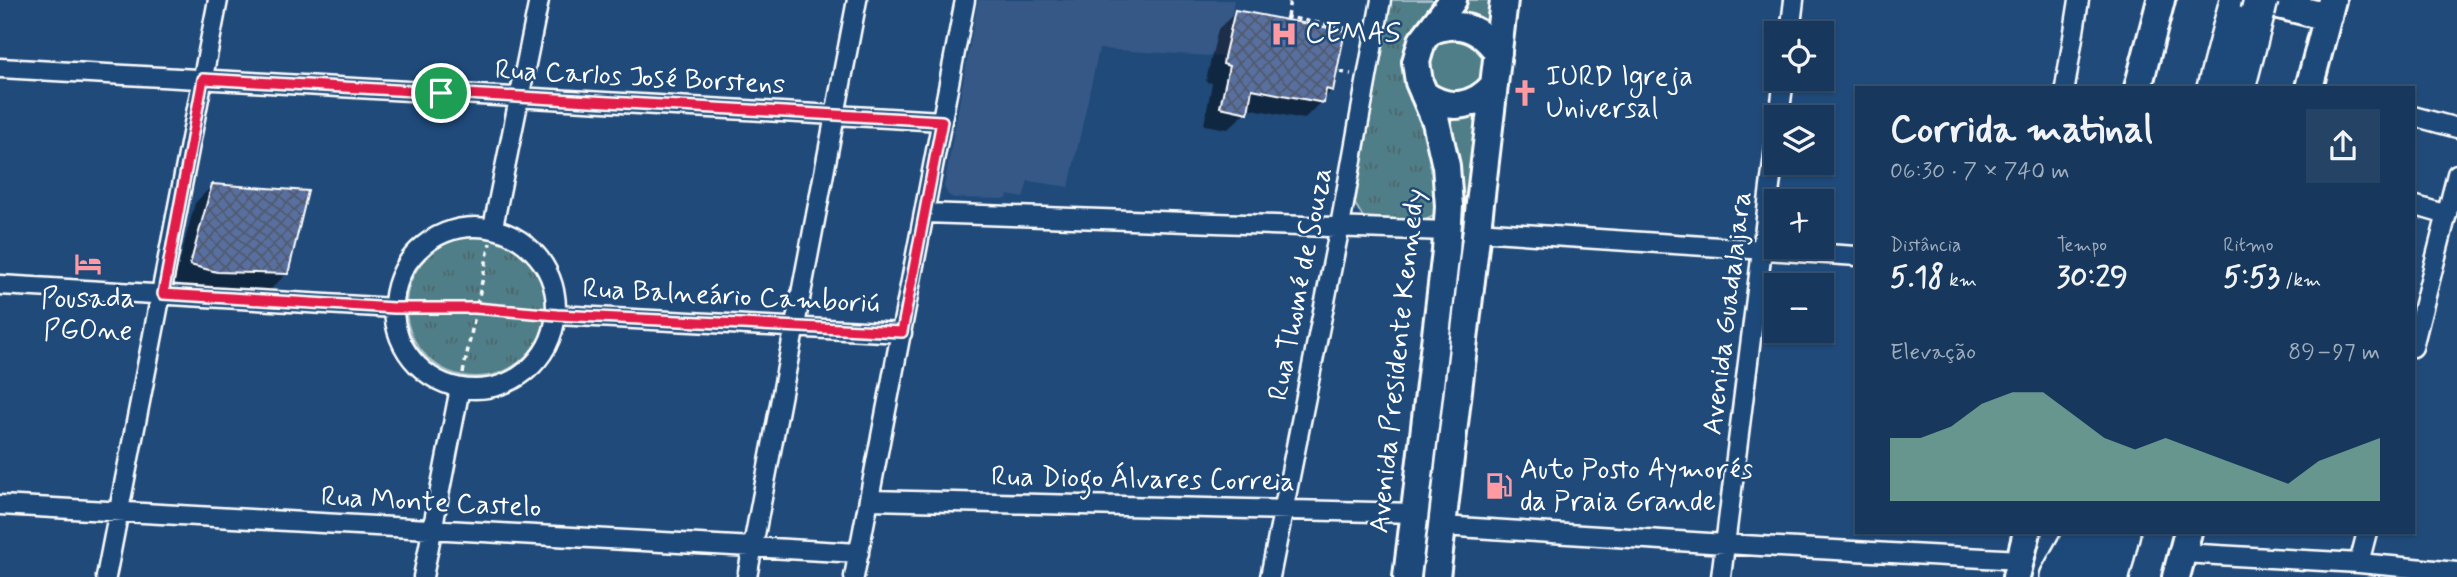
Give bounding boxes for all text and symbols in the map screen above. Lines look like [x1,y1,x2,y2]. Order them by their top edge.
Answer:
place label: CEMAS [1305,16,1401,53]
hospital icon: CEMAS [1269,19,1299,49]
map controls [1764,21,1834,343]
button: locate [1764,21,1834,91]
street label: Rua Carlos José Borstens [494,52,786,104]
place label: IURD Igreja Universal [1546,59,1693,128]
pin [411,63,471,123]
icon: arrive [422,74,460,112]
church icon: IURD Igreja Universal [1510,78,1540,108]
button: layers [1764,105,1834,175]
text: Corrida matinal [1890,106,2153,155]
button: share [2306,109,2380,183]
text: 06:30 · 7 × 740 m [1890,157,2070,187]
street label: Rua Thomé de Souza [1260,164,1342,404]
street label: Avenida Presidente Kennedy [1362,187,1434,535]
street label: Avenida Guadalajara [1695,189,1761,437]
button: + [1764,189,1834,259]
text: Distância [1890,233,1961,258]
text: Tempo [2057,233,2107,258]
text: Ritmo [2223,233,2274,258]
hotel icon: Pousada PGOne [73,249,103,279]
text: 5.18 [1890,258,1944,297]
text: 30:29 [2057,258,2128,297]
text: 5:53 [2223,258,2280,297]
text: km [1944,268,1977,293]
text: /km [2280,268,2321,293]
street label: Rua Balneário Camboriú [582,271,880,323]
button: − [1764,273,1834,343]
place label: Pousada PGOne [41,281,135,350]
text: Elevação [1890,338,1976,368]
text: 89–97 m [2288,338,2380,368]
place label: Auto Posto Aymorés da Praia Grande [1520,452,1753,521]
street label: Rua Diogo Álvares Correia [991,458,1295,504]
fuel station icon: Auto Posto Aymorés da Praia Grande [1484,471,1514,501]
street label: Rua Monte Castelo [320,479,542,527]

